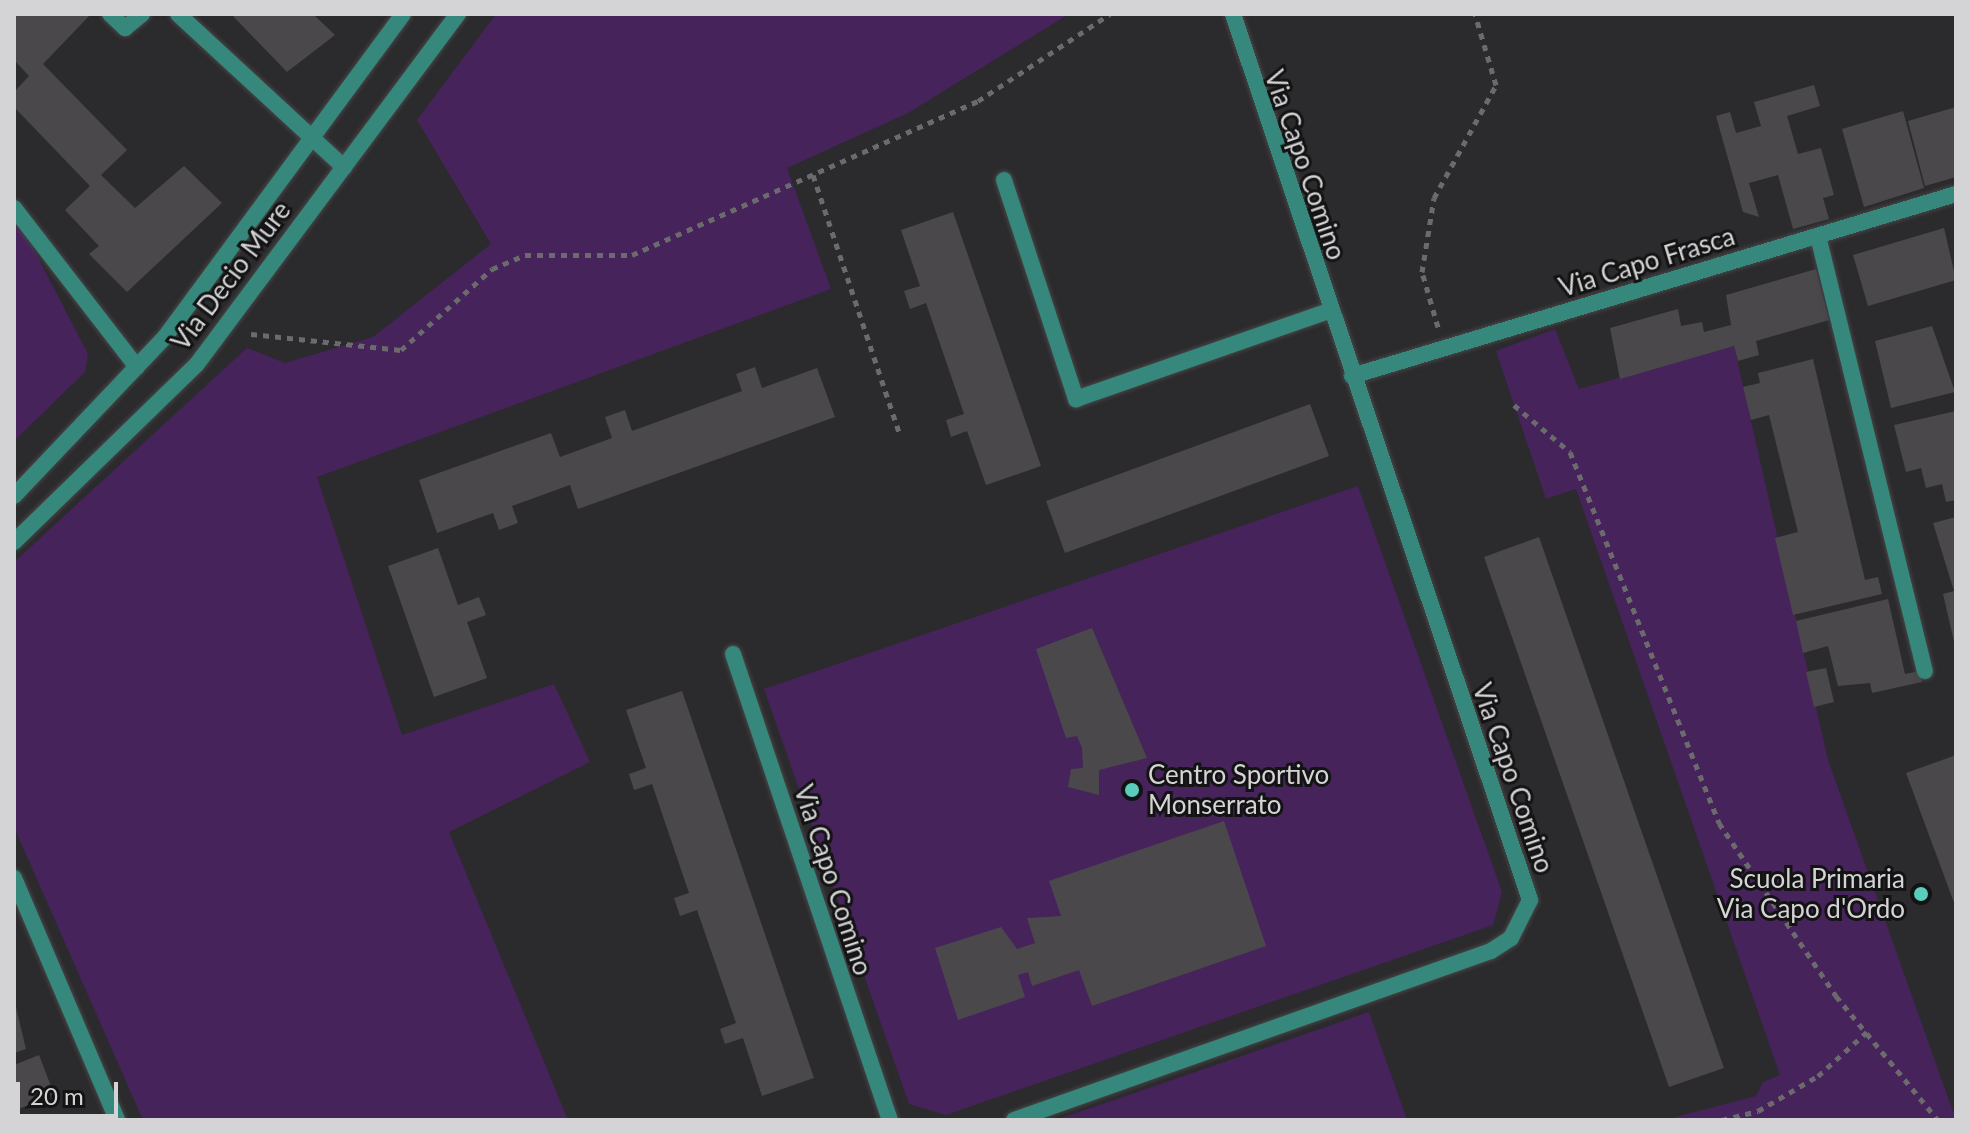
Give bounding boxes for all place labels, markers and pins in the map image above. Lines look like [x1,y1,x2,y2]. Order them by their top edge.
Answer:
place label: Centro Sportivo Monserrato [1148,759,1329,820]
marker: Centro Sportivo Monserrato [1123,781,1141,799]
place label: Scuola Primaria Via Capo d'Ordo [1717,863,1905,924]
marker: Scuola Primaria Via Capo d'Ordo [1912,885,1930,903]

